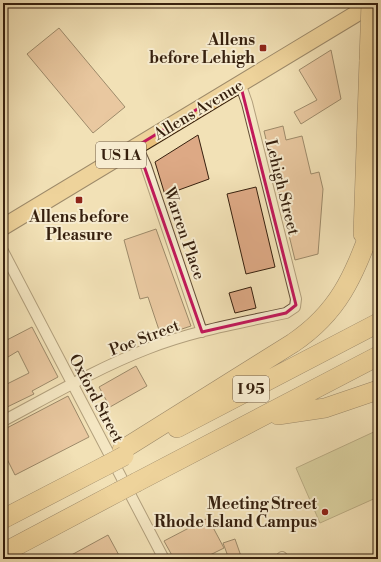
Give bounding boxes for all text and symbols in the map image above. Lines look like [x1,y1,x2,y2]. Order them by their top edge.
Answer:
place label: Allens before Lehigh [149,30,255,68]
marker: Allens before Lehigh [258,43,268,53]
street label: Allens Avenue [149,75,247,145]
street label: Lehigh Street [260,137,304,238]
road number: US 1A [96,142,146,168]
street label: Warren Place [159,184,209,282]
marker: Allens before Pleasure [74,195,84,205]
place label: Allens before Pleasure [28,207,129,245]
street label: Poe Street [106,315,183,360]
street label: Oxford Street [64,351,128,447]
road number: I 95 [233,376,269,402]
place label: Meeting Street Rhode Island Campus [154,494,317,532]
marker: Meeting Street Rhode Island Campus [320,507,330,517]

